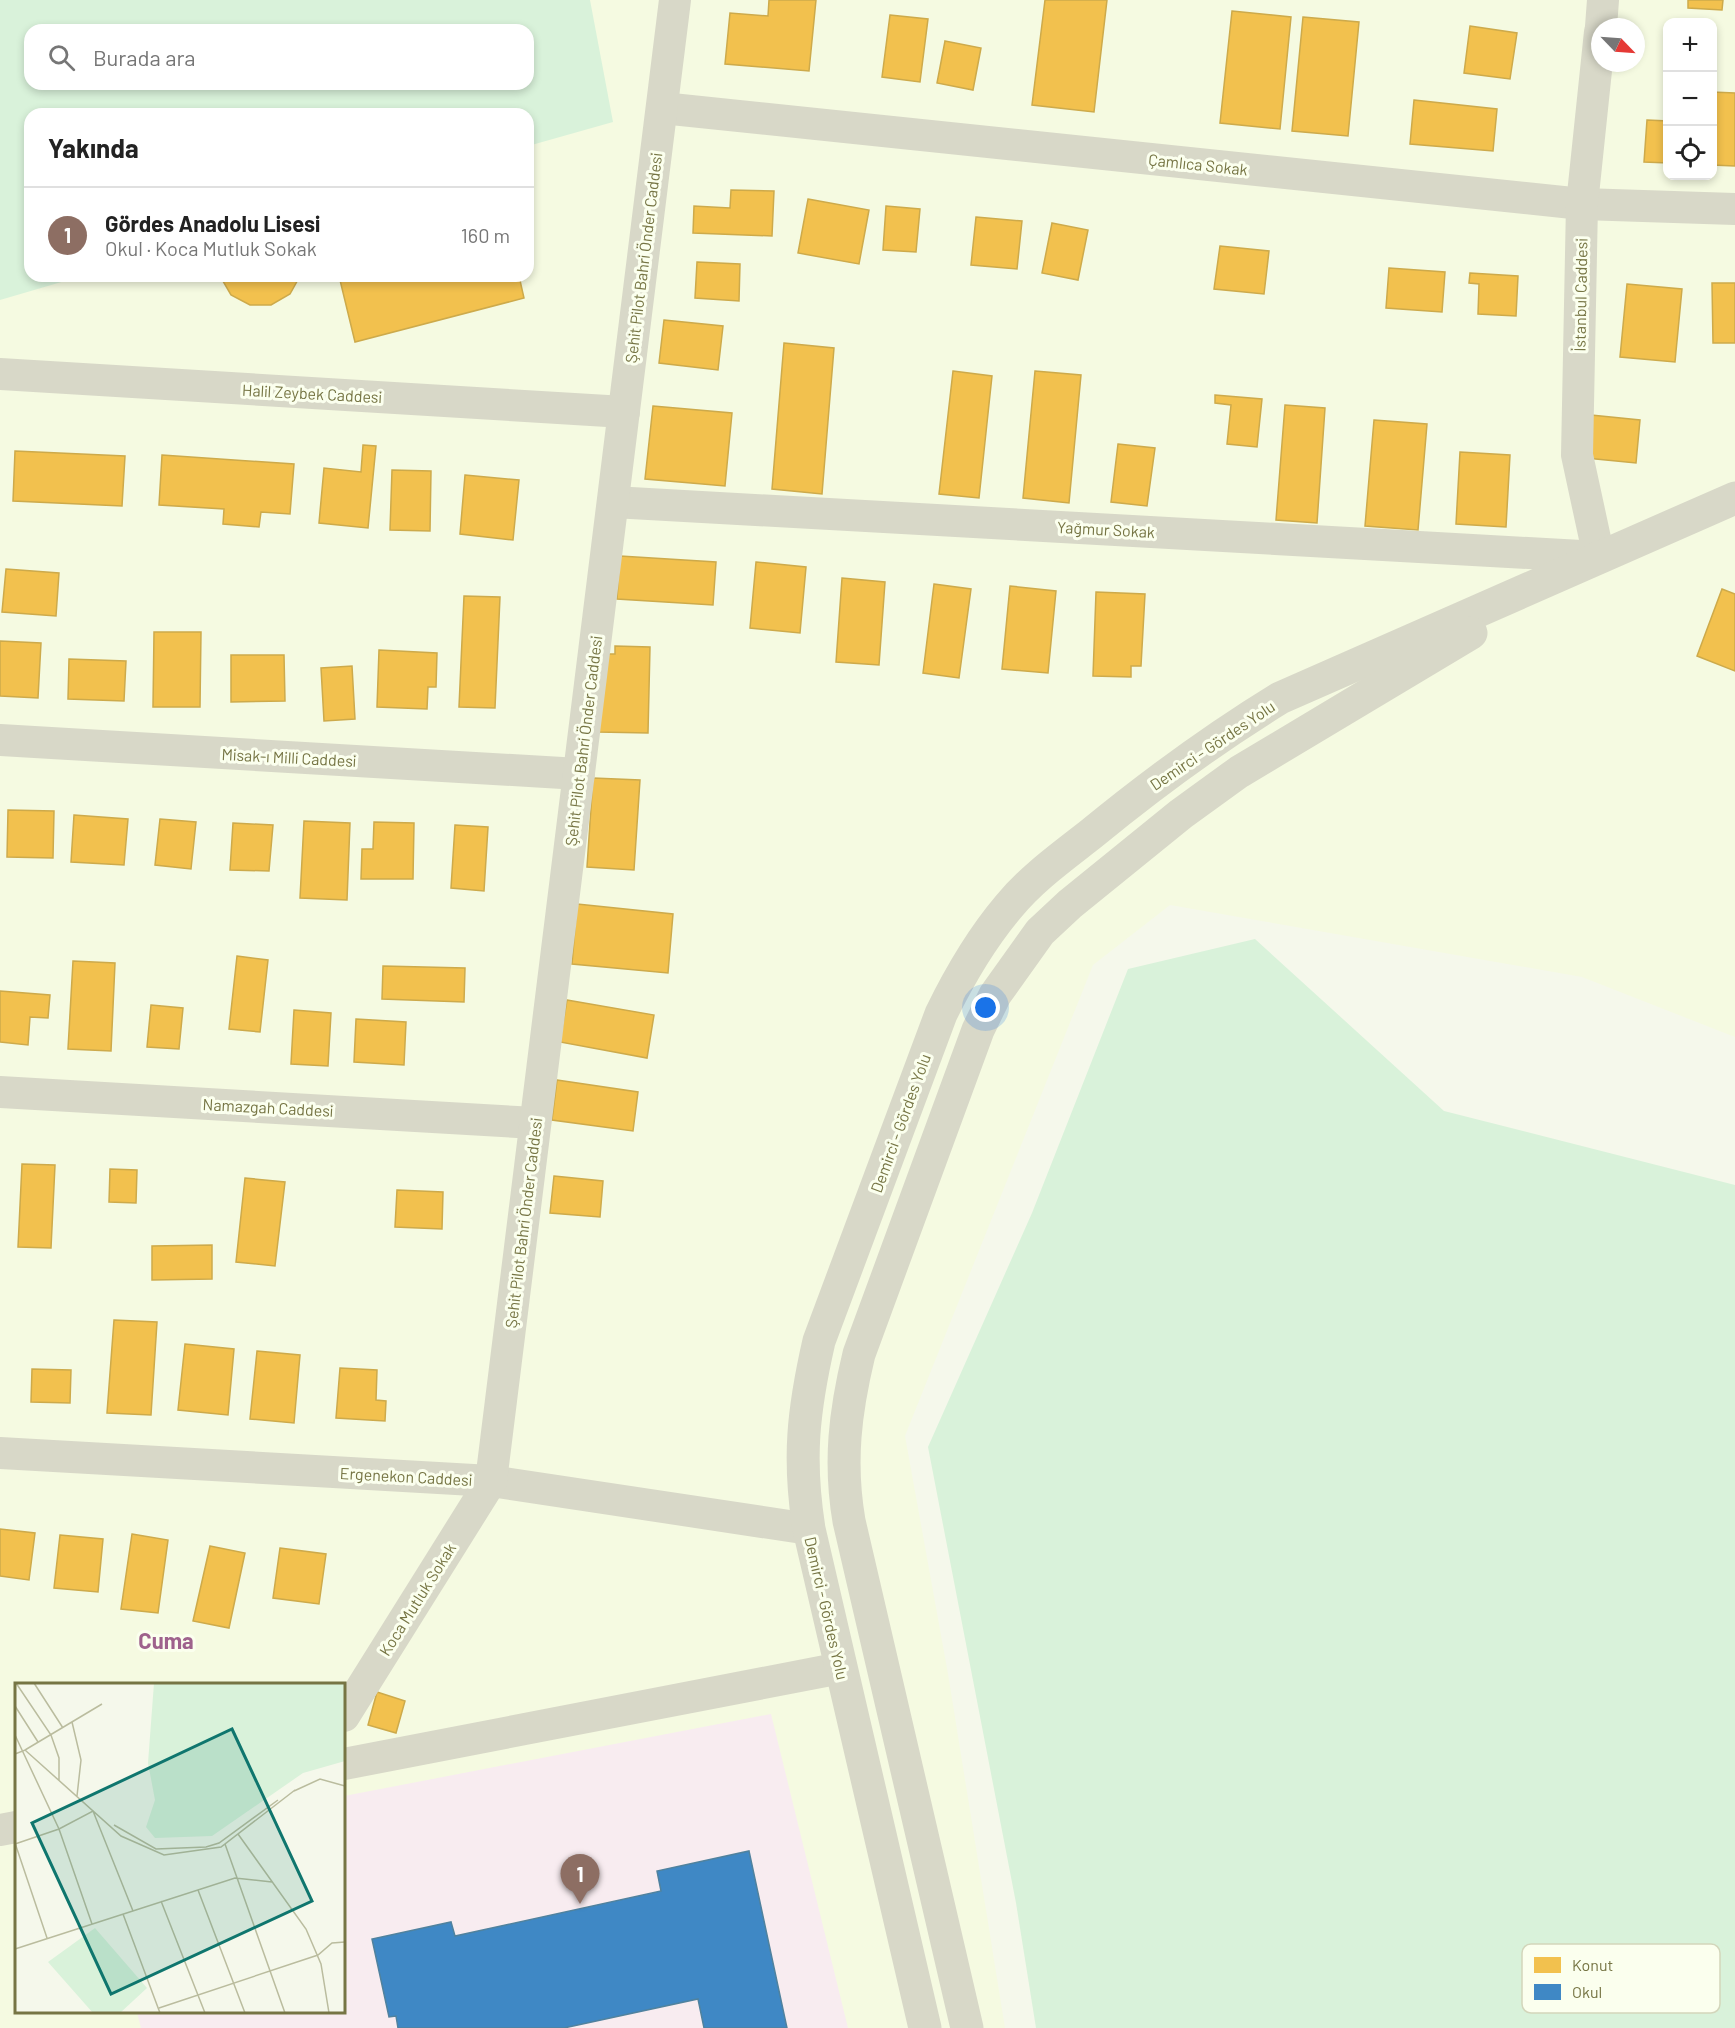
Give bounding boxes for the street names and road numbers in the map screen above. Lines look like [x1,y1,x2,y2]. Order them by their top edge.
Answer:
street label: Çamlıca Sokak [1147,149,1249,179]
street label: Şehit Pilot Bahri Önder Caddesi [621,152,665,364]
street label: İstanbul Caddesi [1570,238,1590,352]
street label: Halil Zeybek Caddesi [242,380,382,406]
street label: Yağmur Sokak [1057,517,1155,541]
street label: Şehit Pilot Bahri Önder Caddesi [561,635,605,847]
street label: Demirci - Gördes Yolu [1146,696,1278,794]
street label: Misak-ı Milli Caddesi [221,744,357,770]
street label: Demirci - Gördes Yolu [866,1051,934,1195]
street label: Namazgah Caddesi [202,1094,334,1120]
street label: Şehit Pilot Bahri Önder Caddesi [501,1117,545,1329]
street label: Ergenekon Caddesi [339,1463,473,1489]
street label: Demirci - Gördes Yolu [801,1535,853,1681]
street label: Koca Mutluk Sokak [375,1539,459,1659]

